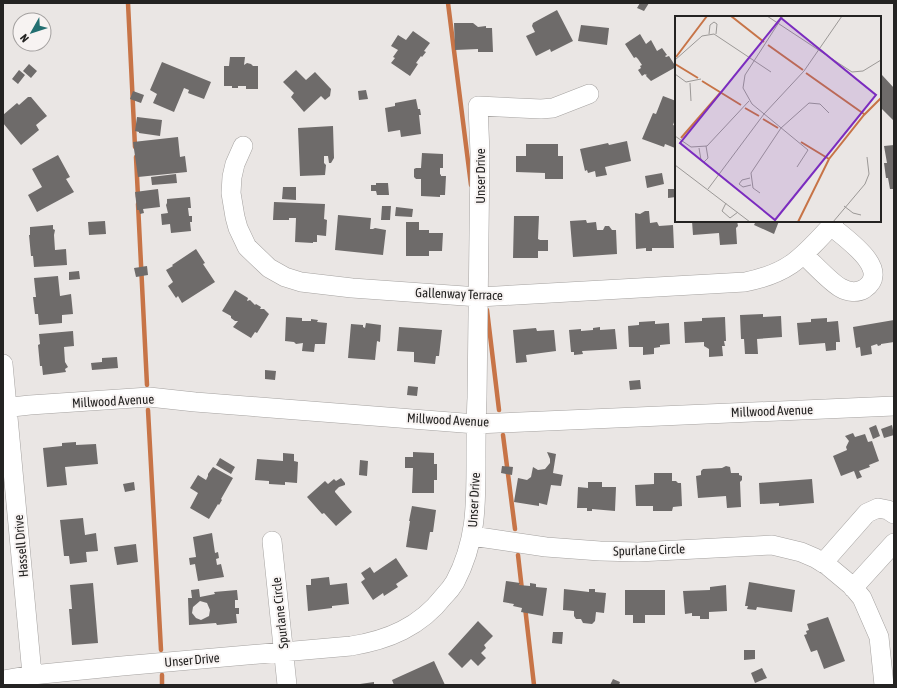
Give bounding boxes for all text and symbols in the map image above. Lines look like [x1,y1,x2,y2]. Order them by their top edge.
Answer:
north arrow [12,12,52,52]
inset map [675,16,881,222]
text: N [18,32,31,45]
street label: Unser Drive [473,148,488,204]
street label: Gallenway Terrace [415,285,503,303]
street label: Millwood Avenue [72,391,155,411]
street label: Millwood Avenue [731,402,813,420]
street label: Millwood Avenue [407,410,490,430]
street label: Unser Drive [465,472,483,528]
street label: Hassell Drive [11,514,31,578]
street label: Spurlane Circle [613,541,685,559]
street label: Spurlane Circle [269,576,291,650]
street label: Unser Drive [164,650,220,670]

